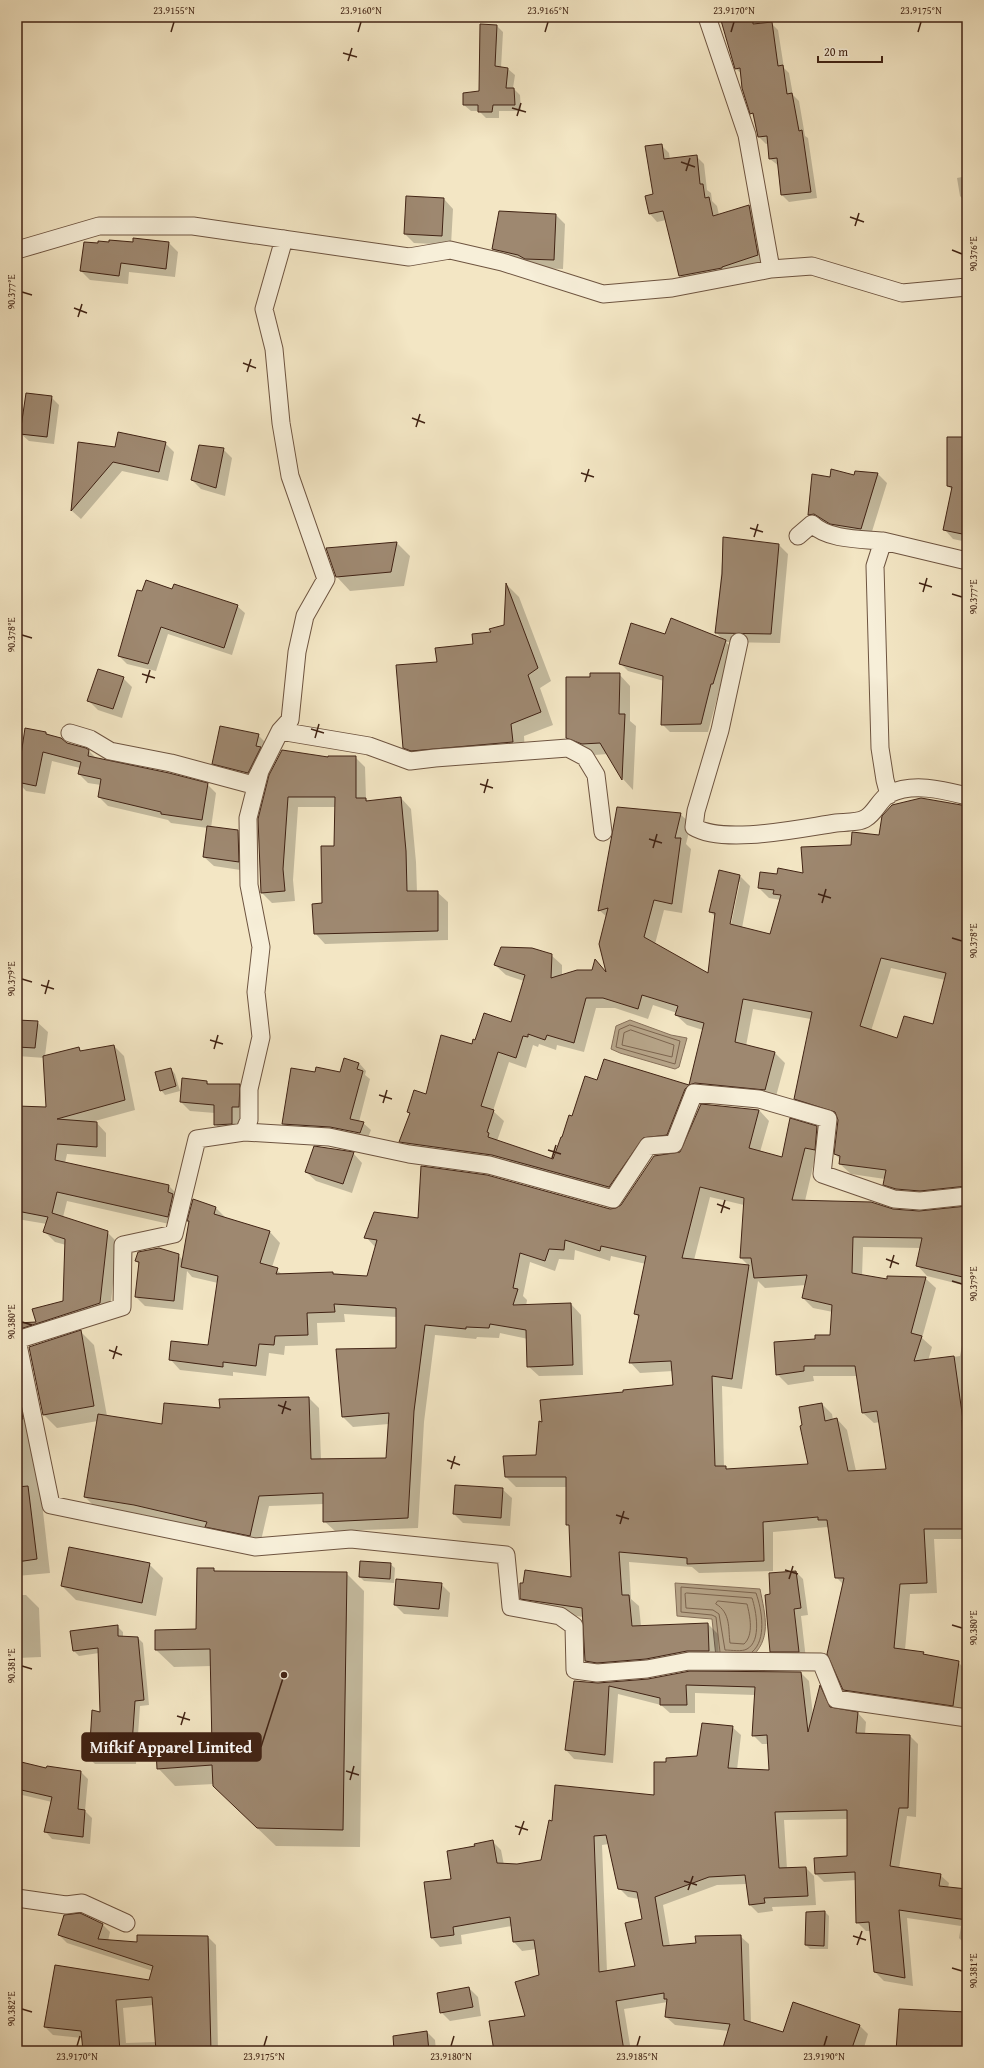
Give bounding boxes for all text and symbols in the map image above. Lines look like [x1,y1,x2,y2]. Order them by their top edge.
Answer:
text: 23.9155°N [153,3,195,18]
text: 23.9160°N [340,3,382,18]
text: 23.9165°N [527,3,569,18]
text: 23.9170°N [713,3,755,18]
text: 23.9175°N [900,3,942,18]
scale bar [818,38,882,64]
text: 20 m [824,43,848,60]
text: 90.376°E [966,236,981,272]
text: 90.377°E [4,274,19,310]
text: 90.377°E [966,579,981,615]
text: 90.378°E [4,617,19,653]
text: 90.378°E [966,923,981,959]
text: 90.379°E [4,961,19,997]
text: 90.379°E [966,1266,981,1302]
text: 90.380°E [4,1304,19,1340]
text: 90.380°E [966,1610,981,1646]
text: 90.381°E [4,1648,19,1684]
callout: Mifkif Apparel Limited [82,1733,261,1761]
text: Mifkif Apparel Limited [90,1735,253,1759]
text: 90.381°E [966,1953,981,1989]
text: 90.382°E [4,1991,19,2027]
text: 23.9170°N [56,2049,98,2064]
text: 23.9175°N [243,2049,285,2064]
text: 23.9180°N [430,2049,472,2064]
text: 23.9185°N [616,2049,658,2064]
text: 23.9190°N [803,2049,845,2064]

